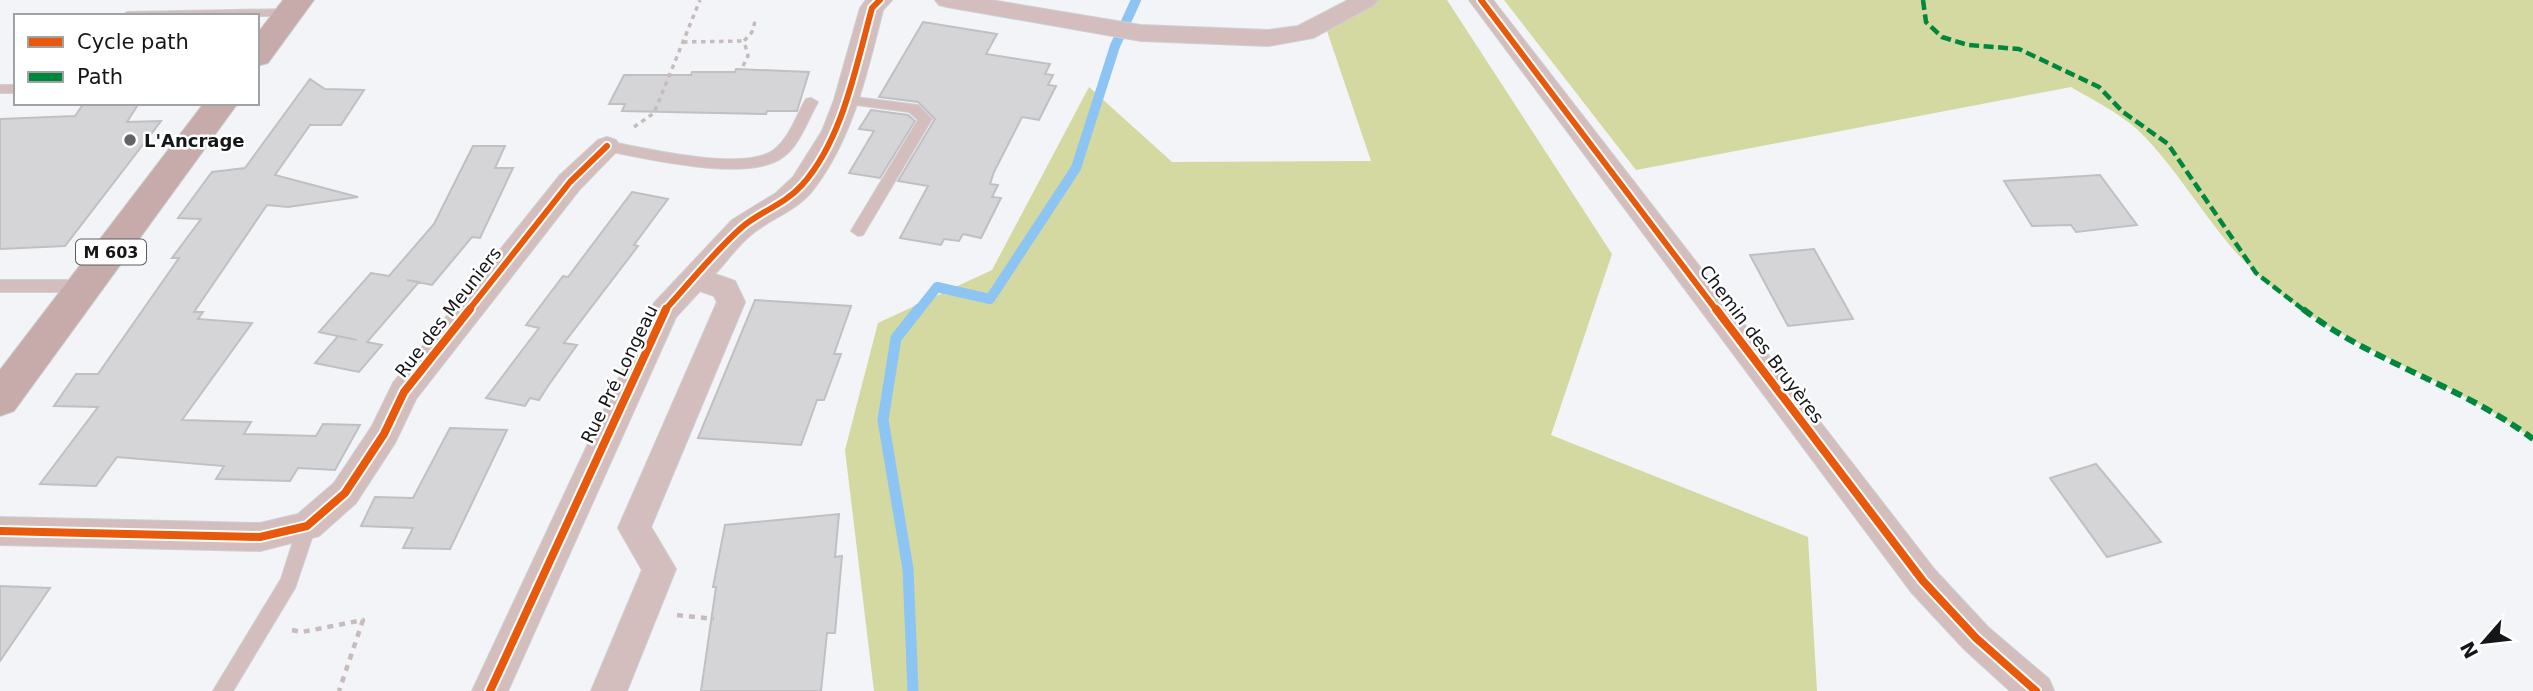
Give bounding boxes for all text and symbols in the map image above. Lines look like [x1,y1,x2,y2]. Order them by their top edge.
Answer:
legend [14,14,259,105]
text: Cycle path [77,30,189,54]
text: Path [77,65,123,89]
place label: L'Ancrage [144,130,245,151]
marker: L'Ancrage [122,132,138,148]
road number: M 603 [76,240,146,264]
street label: Rue des Meuniers [391,243,505,381]
street label: Chemin des Bruyères [1696,261,1828,427]
street label: Rue Pré Longeau [576,301,662,447]
north arrow [2449,607,2519,677]
text: N [2456,638,2482,662]

